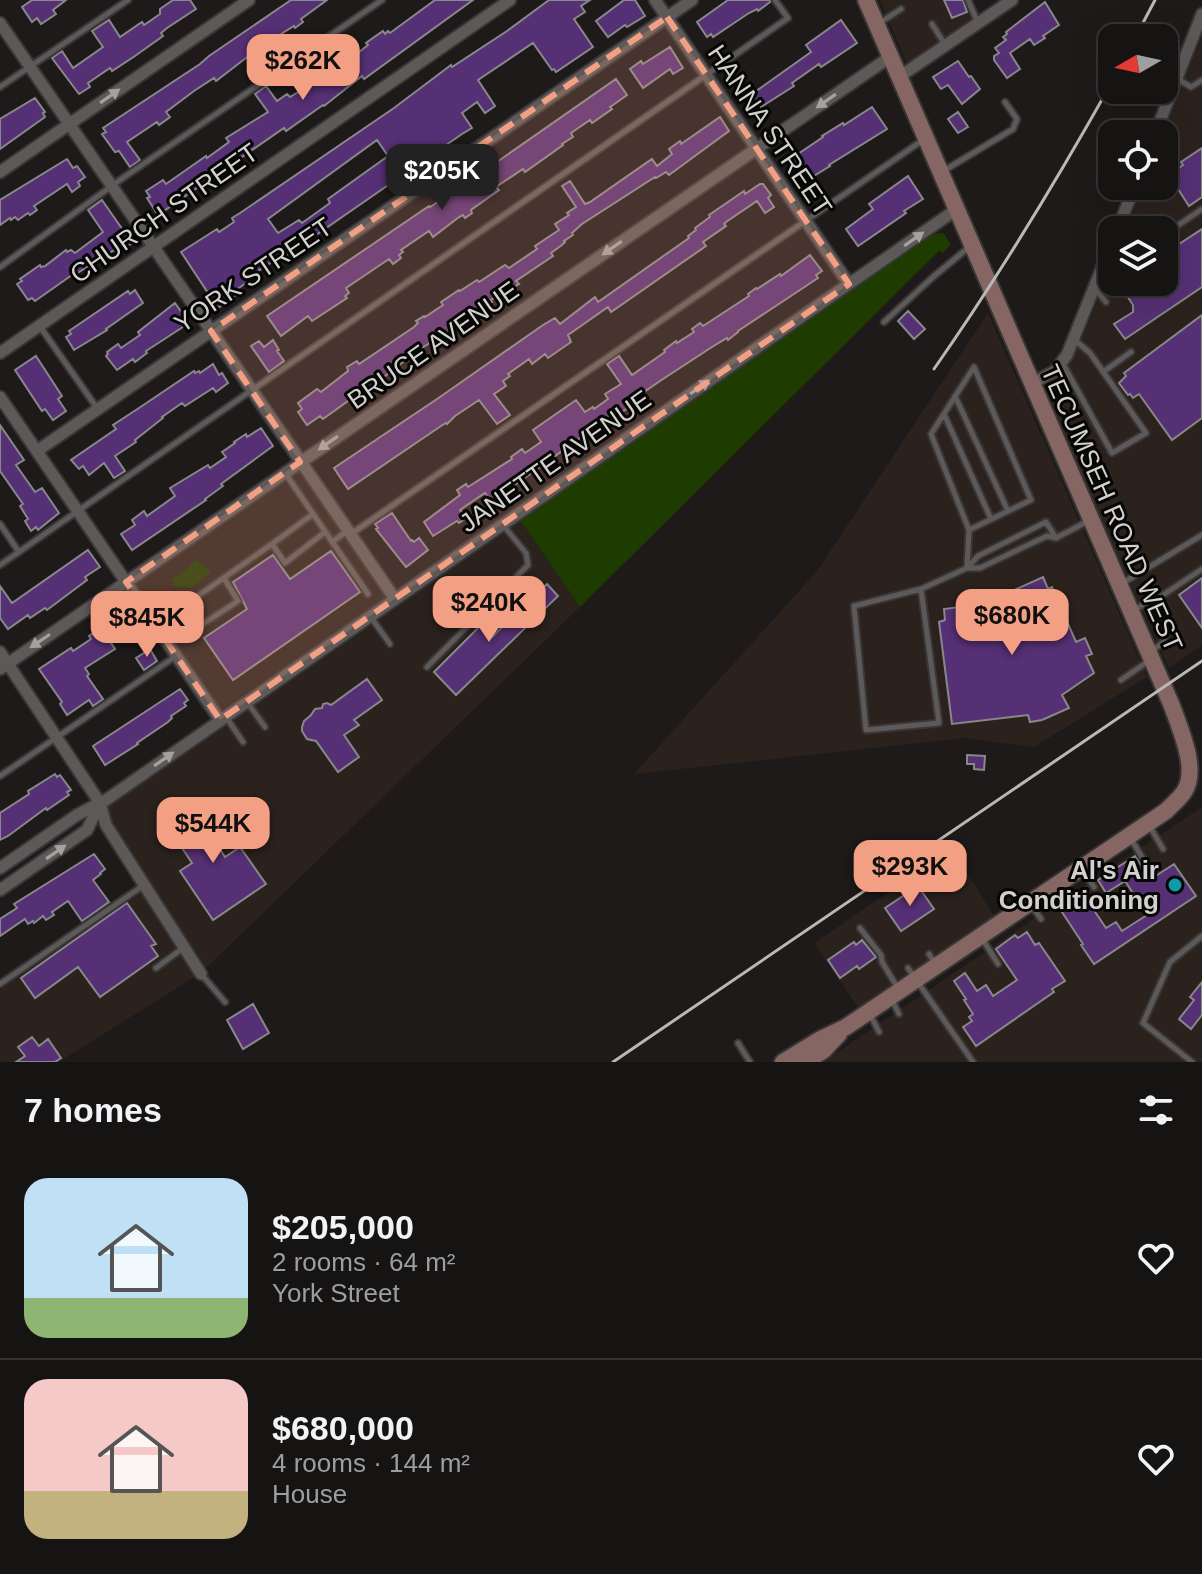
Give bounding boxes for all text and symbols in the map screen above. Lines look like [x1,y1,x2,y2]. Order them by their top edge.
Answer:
north arrow [1098,24,1178,104]
map controls [1098,24,1178,296]
pin: $262K [247,34,359,102]
street label: HANNA STREET [702,39,838,221]
text: $262K [265,45,341,75]
one-way arrow [100,88,121,103]
one-way arrow [815,93,836,108]
button: locate [1098,120,1178,200]
street label: CHURCH STREET [64,137,264,289]
pin: $205K [386,144,498,212]
text: $205K [404,155,480,185]
street label: YORK STREET [169,211,338,339]
button: layers [1098,216,1178,296]
one-way arrow [903,232,924,247]
one-way arrow [601,240,622,255]
street label: BRUCE AVENUE [342,275,524,415]
street label: TECUMSEH ROAD WEST [1035,360,1189,656]
one-way arrow [690,380,711,395]
street label: JANETTE AVENUE [454,384,656,538]
one-way arrow [318,435,339,450]
pin: $240K [433,576,545,644]
text: $240K [451,587,527,617]
pin: $680K [956,589,1068,657]
pin: $845K [91,591,203,659]
text: $680K [974,600,1050,630]
text: $845K [109,602,185,632]
one-way arrow [29,633,50,648]
one-way arrow [154,752,175,767]
pin: $544K [157,797,269,865]
text: $544K [175,808,251,838]
pin: $293K [854,840,966,908]
one-way arrow [45,844,66,859]
text: $293K [872,851,948,881]
place label: Al's Air Conditioning [999,855,1159,915]
marker: Al's Air Conditioning [1166,876,1184,894]
icon: filters [1134,1088,1178,1132]
text: 7 homes [24,1091,162,1129]
text: $205,000 [272,1208,414,1246]
icon: home [88,1210,184,1306]
icon: heart [1134,1236,1178,1280]
text: 2 rooms · 64 m² [272,1247,456,1277]
text: York Street [272,1278,400,1308]
text: $680,000 [272,1409,414,1447]
icon: home [88,1411,184,1507]
icon: heart [1134,1437,1178,1481]
text: 4 rooms · 144 m² [272,1448,470,1478]
text: House [272,1479,347,1509]

